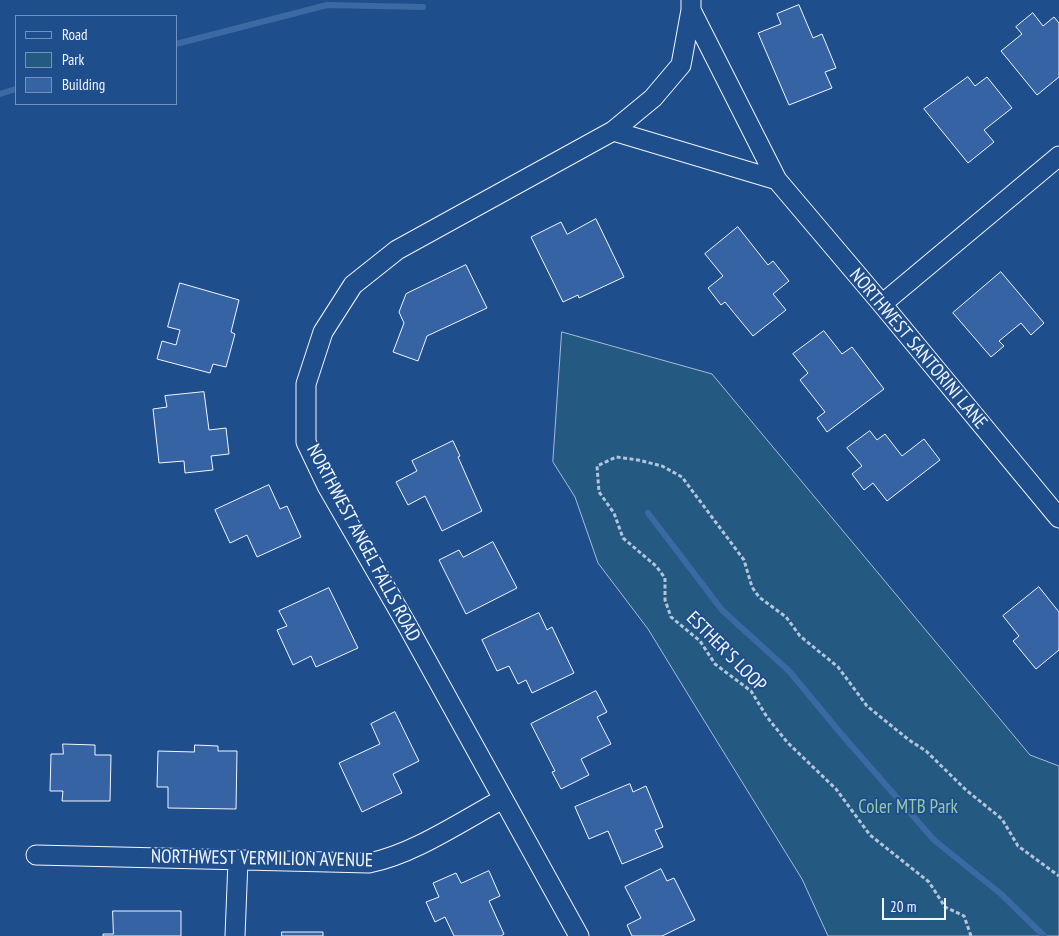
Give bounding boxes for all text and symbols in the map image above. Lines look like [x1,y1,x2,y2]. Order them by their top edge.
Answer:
legend [15,15,178,105]
text: Road [62,25,88,44]
text: Park [62,50,84,69]
text: Building [62,75,105,94]
street label: NORTHWEST SANTORINI LANE [844,264,992,434]
street label: NORTHWEST ANGEL FALLS ROAD [301,440,425,646]
street label: ESTHER'S LOOP [681,607,771,697]
park label: Coler MTB Park [858,797,958,819]
street label: NORTHWEST VERMILION AVENUE [151,846,373,872]
scale bar [884,888,948,920]
text: 20 m [890,897,916,916]

